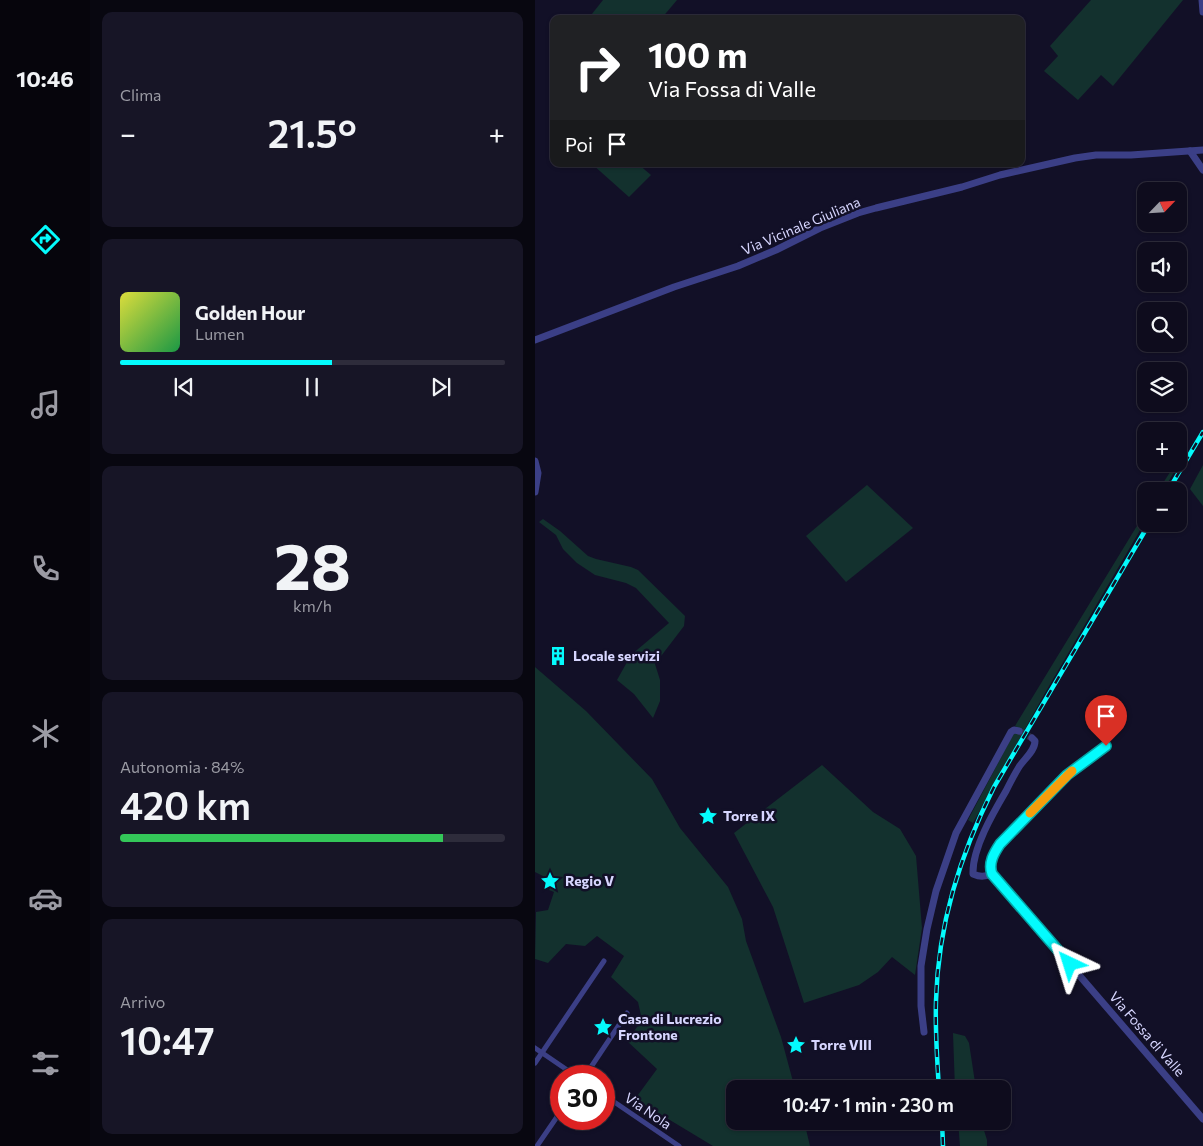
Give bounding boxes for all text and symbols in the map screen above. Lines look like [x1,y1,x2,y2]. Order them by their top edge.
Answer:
text: 100 m [648,32,748,75]
icon: right [565,35,630,100]
text: 10:46 [16,65,74,92]
text: Via Fossa di Valle [648,75,816,102]
text: Clima [120,85,161,104]
text: 21.5° [268,109,357,156]
text: − [120,116,136,150]
text: + [489,116,505,150]
icon: arrive [603,130,631,158]
text: Poi [565,133,593,156]
north arrow [1137,182,1187,232]
map controls [1137,182,1187,532]
street label: Via Vicinale Giuliana [739,193,863,258]
icon: directions [28,222,63,257]
button: sound [1137,242,1187,292]
text: Golden Hour [195,301,305,324]
button: search [1137,302,1187,352]
text: Lumen [195,324,245,343]
button: layers [1137,362,1187,412]
icon: previous [170,373,198,401]
icon: pause [298,373,326,401]
icon: next [427,373,455,401]
icon: music [28,387,63,422]
button: + [1137,422,1187,472]
button: − [1137,482,1187,532]
text: 28 [274,524,351,603]
icon: phone [28,551,63,586]
text: km/h [293,596,332,615]
building icon: Locale servizi [547,645,569,667]
place label: Locale servizi [573,647,660,664]
pin [1085,695,1127,746]
icon: arrive [1092,702,1120,730]
icon: climate [28,716,63,751]
text: Autonomia · 84% [120,757,244,776]
text: 420 km [120,781,251,828]
place icon: Torre IX [697,805,719,827]
place label: Torre IX [723,807,775,824]
place icon: Regio V [539,870,561,892]
place label: Regio V [565,872,614,889]
icon: car [28,881,63,916]
position arrow [1043,937,1095,989]
street label: Via Fossa di Valle [1106,988,1189,1080]
text: Arrivo [120,992,165,1011]
place label: Casa di Lucrezio Frontone [618,1010,722,1043]
text: 10:47 [120,1016,215,1063]
place icon: Casa di Lucrezio Frontone [592,1016,614,1038]
place icon: Torre VIII [785,1034,807,1056]
place label: Torre VIII [811,1036,872,1053]
icon: filters [28,1046,63,1081]
speed limit sign: 30 [550,1065,615,1130]
street label: Via Nola [622,1089,675,1132]
text: 10:47 · 1 min · 230 m [783,1093,954,1116]

